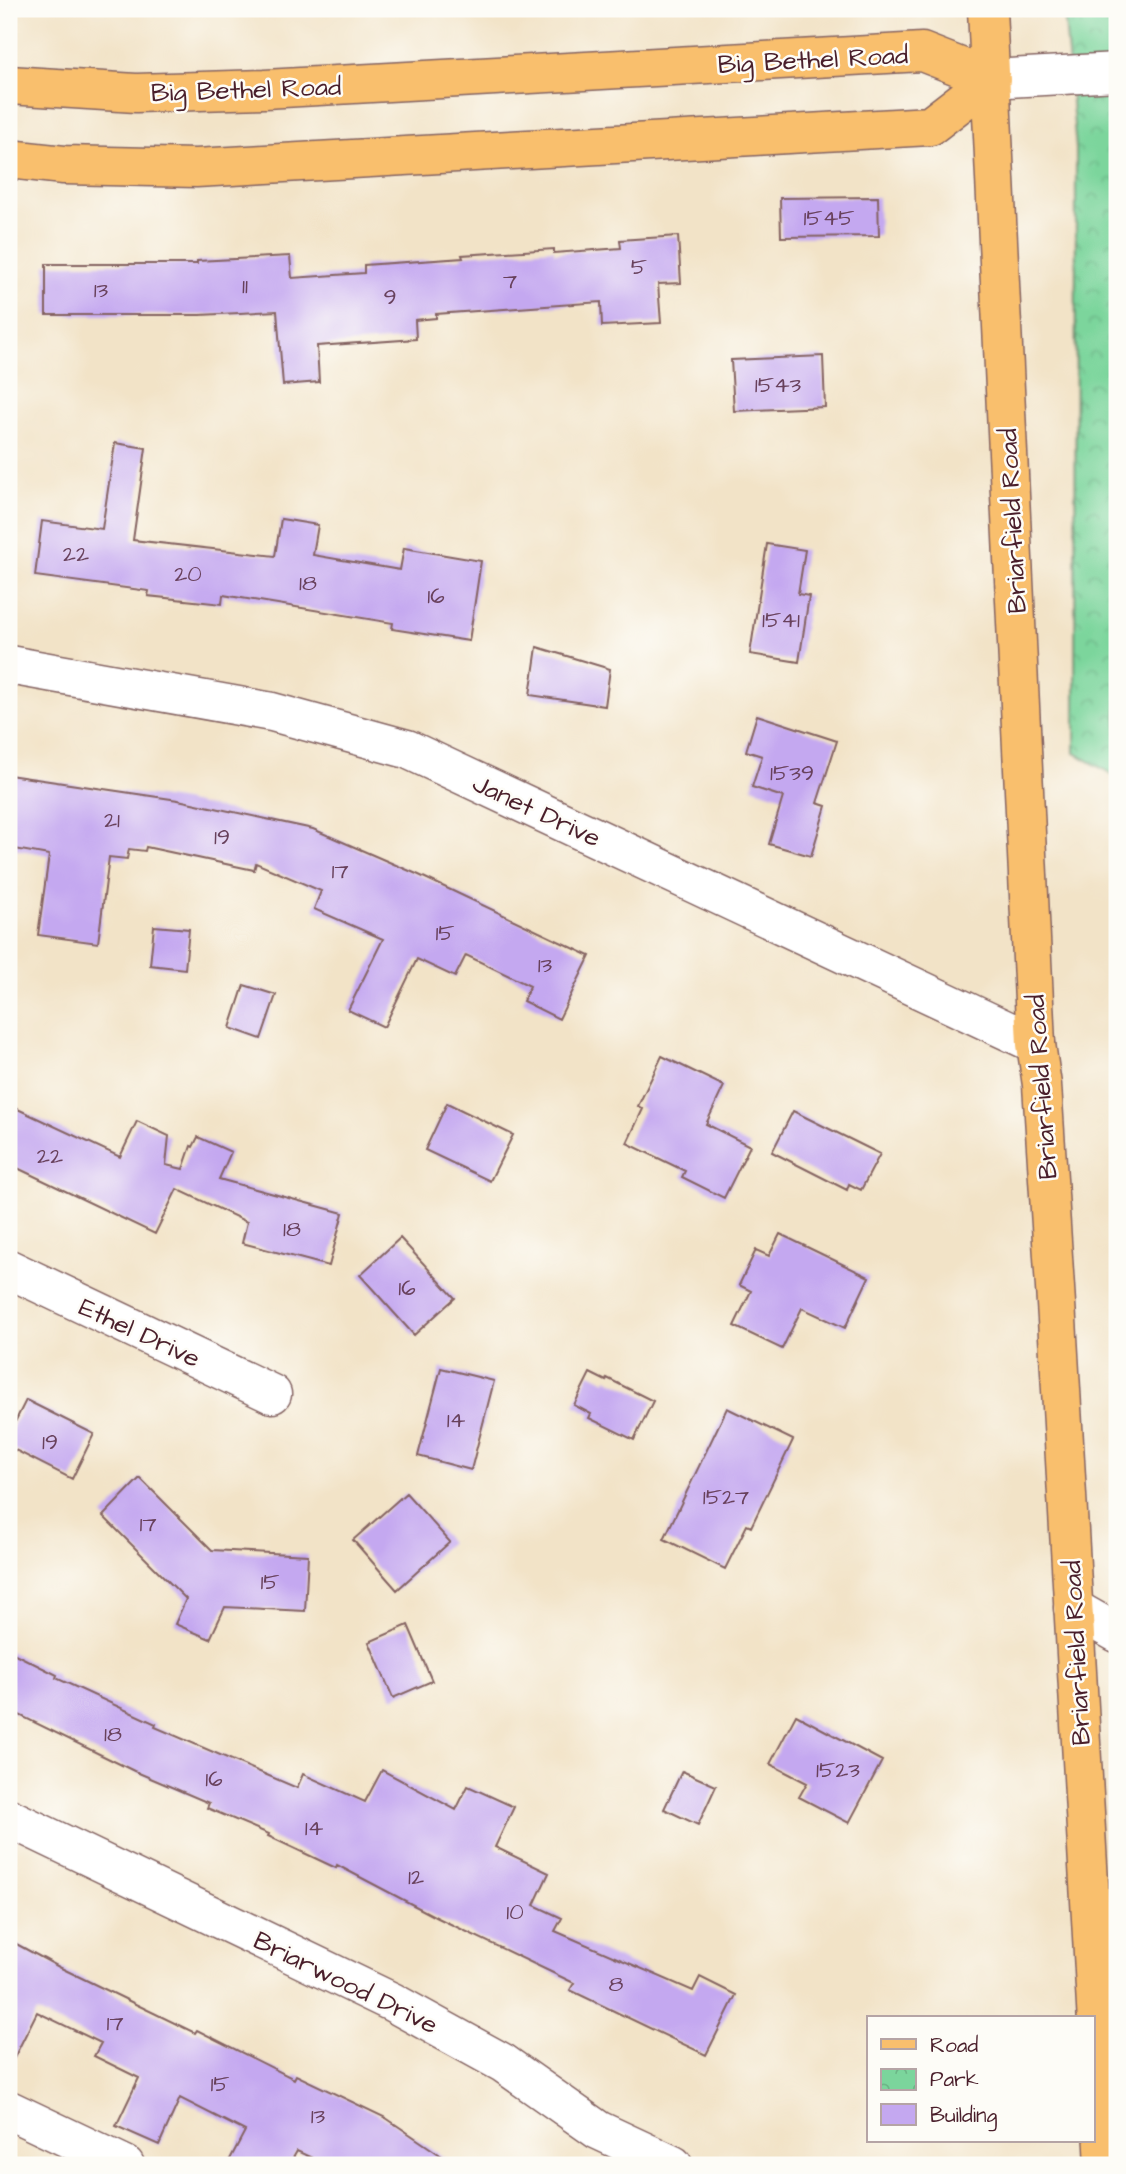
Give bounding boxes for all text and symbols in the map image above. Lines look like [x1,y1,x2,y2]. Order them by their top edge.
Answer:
street label: Big Bethel Road [717,37,909,85]
street label: Big Bethel Road [150,69,342,113]
house number: 1545 [803,202,855,234]
house number: 5 [631,251,647,283]
house number: 7 [503,265,517,297]
house number: 11 [242,270,248,302]
house number: 13 [94,274,109,306]
house number: 9 [383,281,397,313]
house number: 1543 [755,369,802,401]
street label: Briarfield Road [990,427,1036,614]
house number: 22 [63,538,89,570]
house number: 20 [174,558,202,590]
house number: 18 [299,567,317,599]
house number: 16 [427,580,445,612]
house number: 1541 [762,604,800,636]
house number: 1539 [770,757,814,789]
street label: Janet Drive [467,766,607,856]
house number: 21 [104,804,120,836]
house number: 19 [214,821,230,853]
house number: 17 [331,855,349,887]
house number: 15 [435,917,455,949]
house number: 13 [538,949,553,981]
street label: Briarfield Road [1018,993,1066,1181]
house number: 22 [37,1140,63,1172]
house number: 18 [283,1213,301,1245]
house number: 16 [398,1272,416,1304]
street label: Ethel Drive [73,1289,206,1377]
house number: 14 [447,1404,466,1436]
house number: 19 [42,1426,58,1458]
house number: 1527 [703,1481,749,1513]
house number: 17 [139,1508,157,1540]
street label: Briarfield Road [1054,1559,1100,1746]
house number: 15 [260,1566,280,1598]
house number: 18 [104,1718,122,1750]
house number: 1523 [816,1754,860,1786]
house number: 16 [205,1763,223,1795]
house number: 14 [305,1812,324,1844]
house number: 12 [408,1861,424,1893]
house number: 10 [506,1896,524,1928]
street label: Briarwood Drive [247,1923,444,2043]
house number: 8 [609,1968,624,2000]
house number: 17 [106,2007,124,2039]
legend [867,2016,1094,2142]
text: Road [930,2031,978,2060]
text: Park [930,2065,979,2094]
house number: 15 [210,2068,230,2100]
house number: 13 [311,2100,326,2132]
text: Building [930,2101,998,2132]

